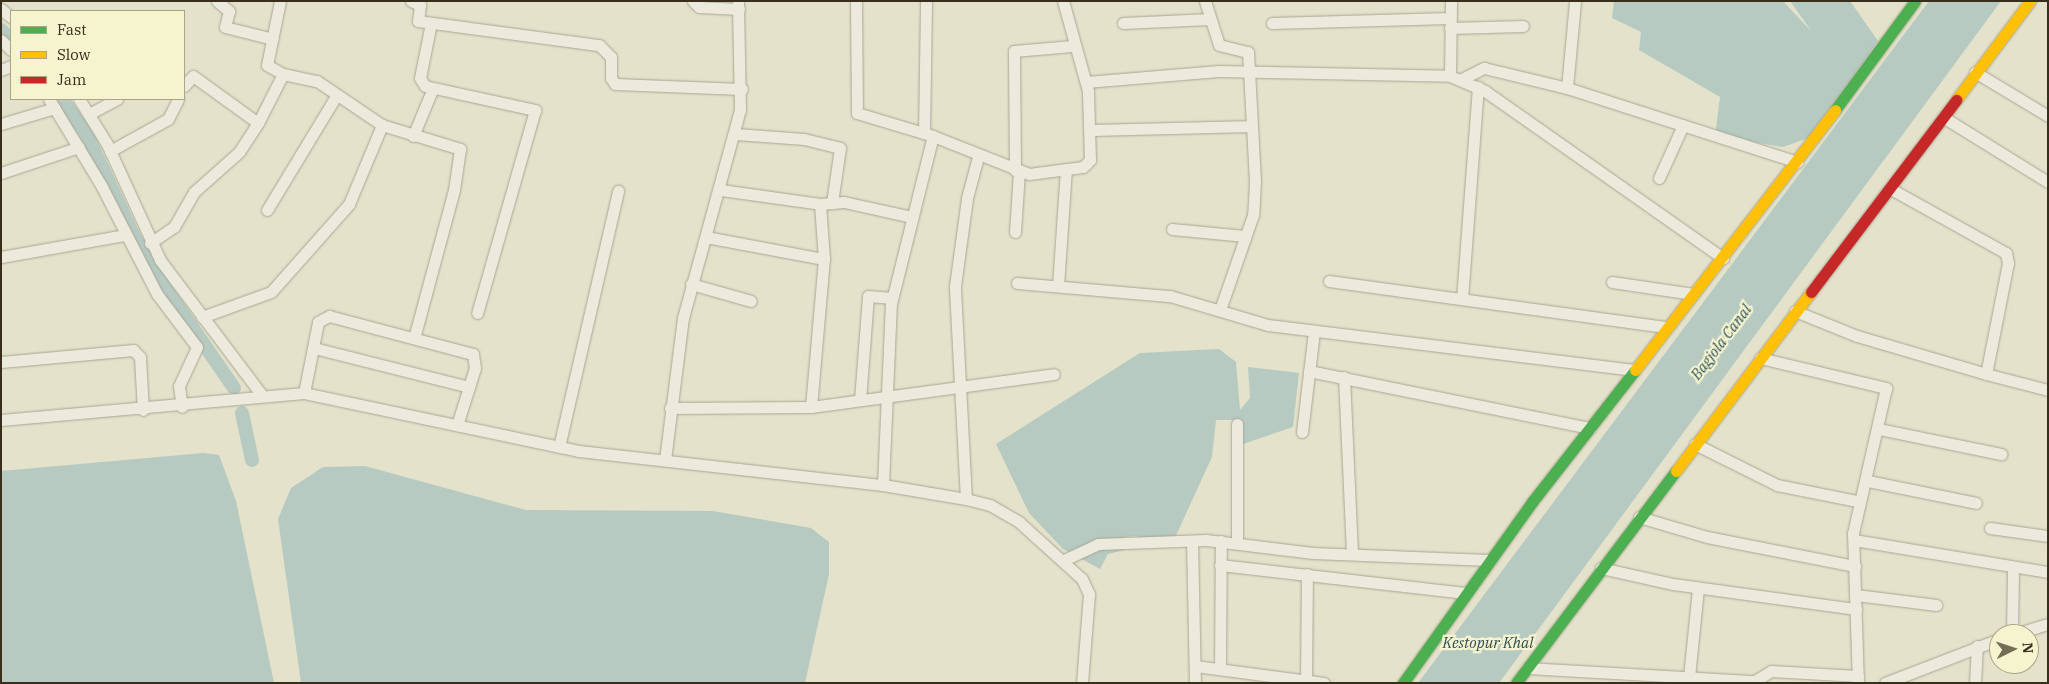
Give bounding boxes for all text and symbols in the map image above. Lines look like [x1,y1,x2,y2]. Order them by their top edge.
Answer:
legend [10,10,185,100]
text: Fast [57,20,87,39]
text: Slow [57,45,90,64]
text: Jam [57,70,86,89]
water label: Bagjola Canal [1687,301,1755,383]
north arrow [1989,624,2039,674]
water label: Kestopur Khal [1443,634,1533,652]
text: N [2019,642,2037,654]

